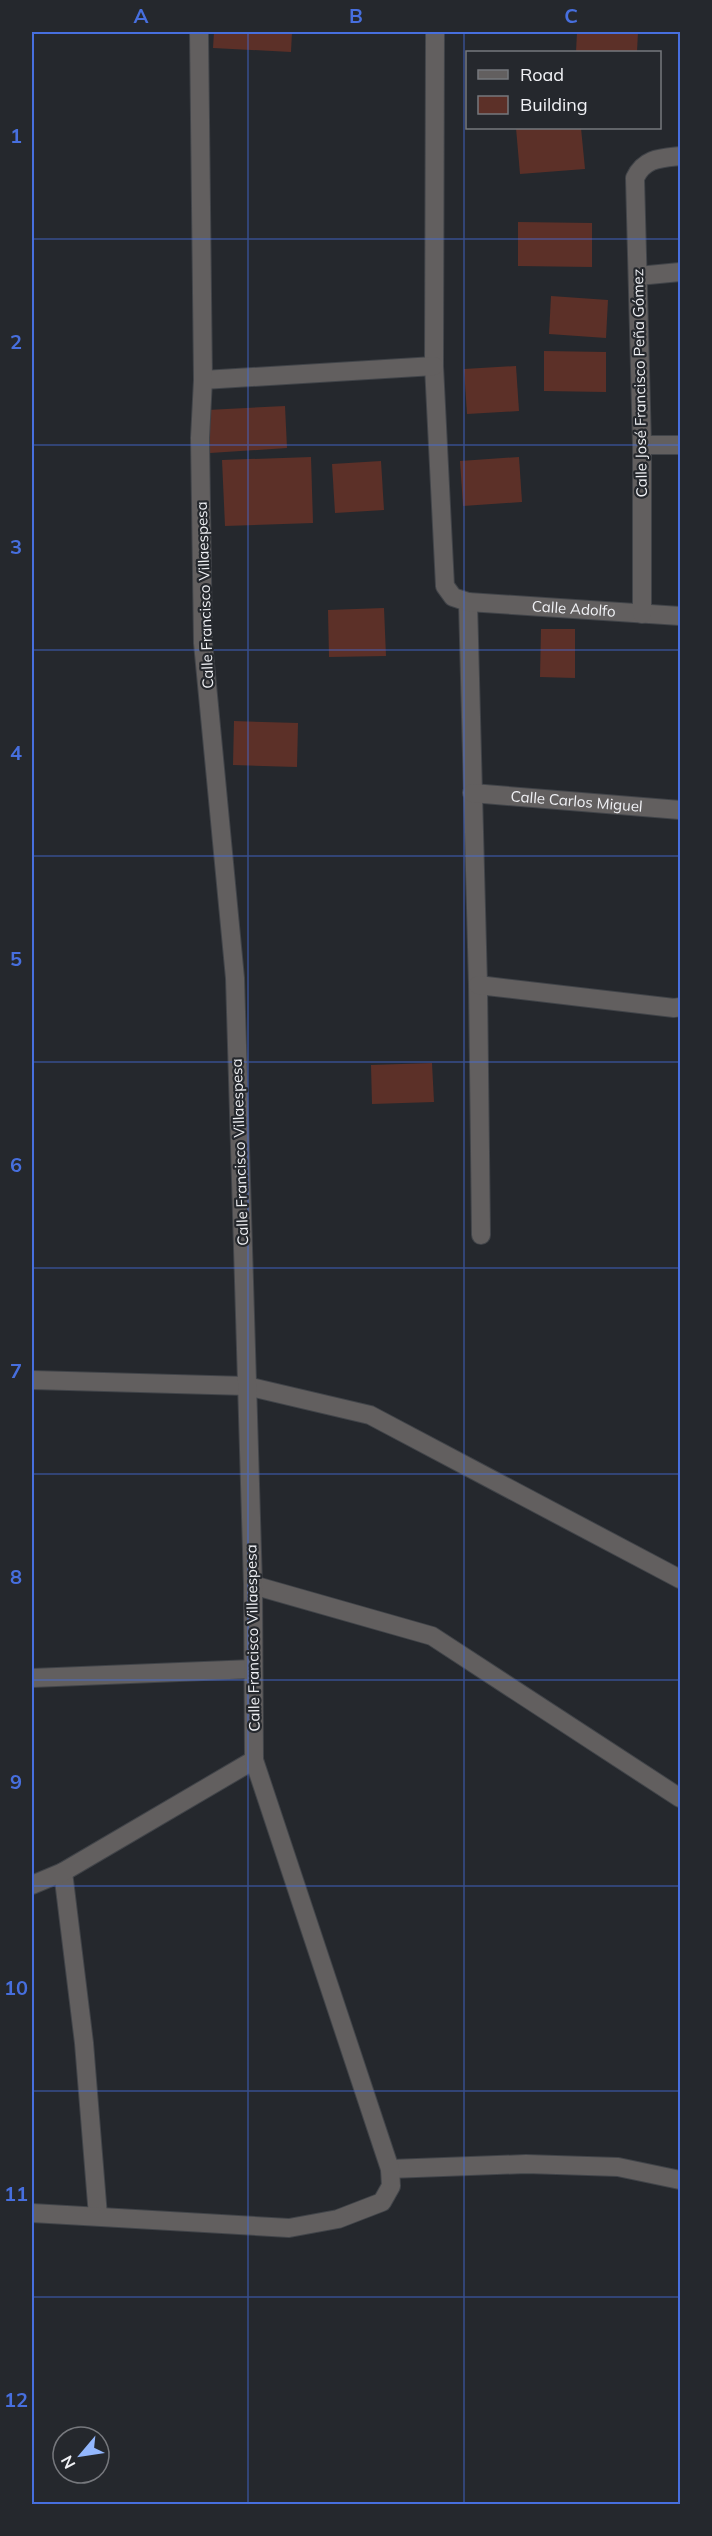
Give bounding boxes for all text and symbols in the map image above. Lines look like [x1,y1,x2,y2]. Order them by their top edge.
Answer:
text: A [134,3,149,28]
text: B [349,3,363,28]
text: C [564,3,578,28]
legend [466,51,661,129]
text: Road [520,63,564,86]
text: Building [520,93,588,116]
text: 1 [10,123,22,148]
street label: Calle José Francisco Peña Gómez [628,268,651,498]
text: 2 [10,329,22,354]
street label: Calle Francisco Villaespesa [192,501,217,689]
text: 3 [10,534,22,559]
street label: Calle Adolfo [531,596,616,621]
text: 4 [10,740,22,765]
street label: Calle Carlos Miguel [510,786,643,816]
text: 5 [10,946,22,971]
street label: Calle Francisco Villaespesa [227,1058,252,1246]
text: 6 [10,1152,22,1177]
text: 7 [10,1358,22,1383]
street label: Calle Francisco Villaespesa [241,1544,264,1732]
text: 8 [10,1564,22,1589]
text: 9 [10,1769,22,1794]
text: 10 [4,1975,28,2000]
text: 11 [4,2181,28,2206]
text: 12 [4,2387,28,2412]
north arrow [51,2425,111,2485]
text: N [56,2452,80,2472]

